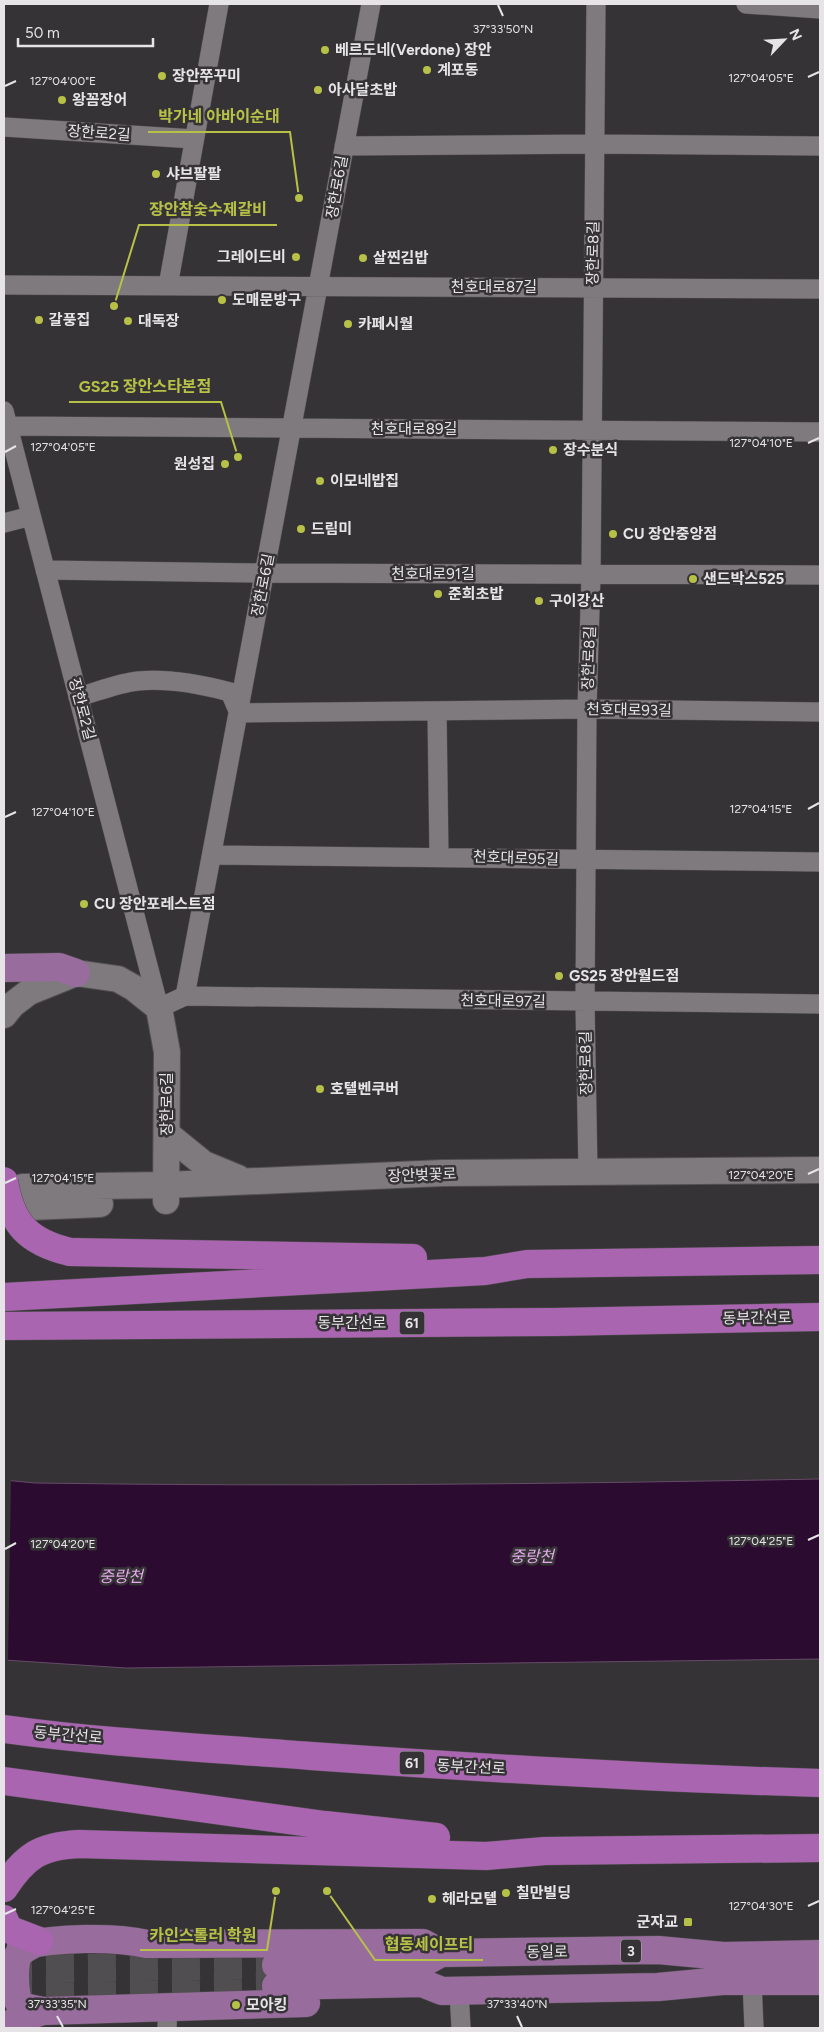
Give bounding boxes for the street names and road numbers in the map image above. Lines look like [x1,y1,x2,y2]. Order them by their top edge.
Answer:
street label: 장한로2길 [67,122,131,144]
street label: 장한로6길 [323,154,351,220]
street label: 장한로8길 [583,221,603,285]
street label: 천호대로87길 [451,278,537,296]
street label: 천호대로89길 [371,420,457,438]
street label: 장한로6길 [248,552,278,618]
street label: 천호대로91길 [391,565,475,583]
street label: 장한로8길 [579,625,599,691]
street label: 장한로2길 [65,676,99,742]
street label: 천호대로93길 [586,700,672,720]
street label: 천호대로95길 [473,848,559,868]
street label: 천호대로97길 [460,991,546,1011]
street label: 장한로8길 [576,1031,596,1095]
street label: 장한로6길 [158,1072,176,1136]
street label: 장안벚꽃로 [387,1165,457,1185]
street label: 동부간선로 [722,1308,792,1328]
road number: 61 [400,1312,424,1335]
street label: 동부간선로 [317,1314,387,1332]
street label: 동부간선로 [33,1723,103,1747]
road number: 61 [400,1752,424,1775]
street label: 동부간선로 [436,1756,506,1778]
road number: 3 [621,1940,641,1962]
street label: 동일로 [526,1943,568,1961]

